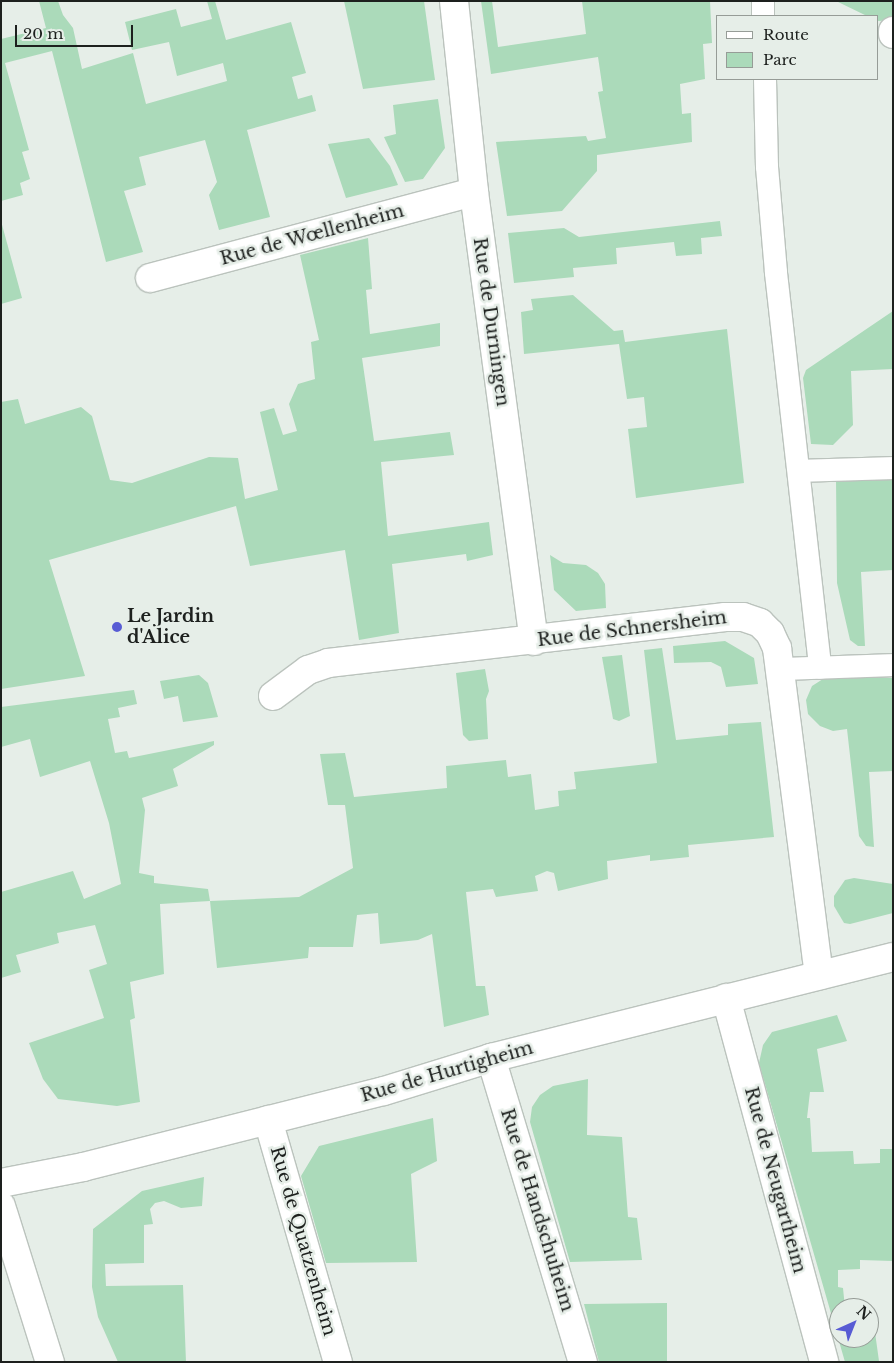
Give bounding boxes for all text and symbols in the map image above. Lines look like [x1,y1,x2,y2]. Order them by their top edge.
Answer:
scale bar [18,15,135,47]
legend [716,15,879,80]
text: 20 m [23,24,63,43]
text: Route [763,25,809,44]
text: Parc [763,50,796,69]
street label: Rue de Wœllenheim [217,200,407,270]
street label: Rue de Durningen [468,236,514,408]
place label: Le Jardin d'Alice [127,606,214,649]
street label: Rue de Schnersheim [536,607,728,651]
marker: Le Jardin d'Alice [111,621,123,633]
street label: Rue de Hurtigheim [358,1037,536,1107]
street label: Rue de Neugartheim [740,1085,810,1275]
street label: Rue de Handschuheim [496,1106,578,1314]
street label: Rue de Quatzenheim [266,1144,340,1338]
north arrow [829,1298,879,1348]
text: N [853,1302,875,1324]

